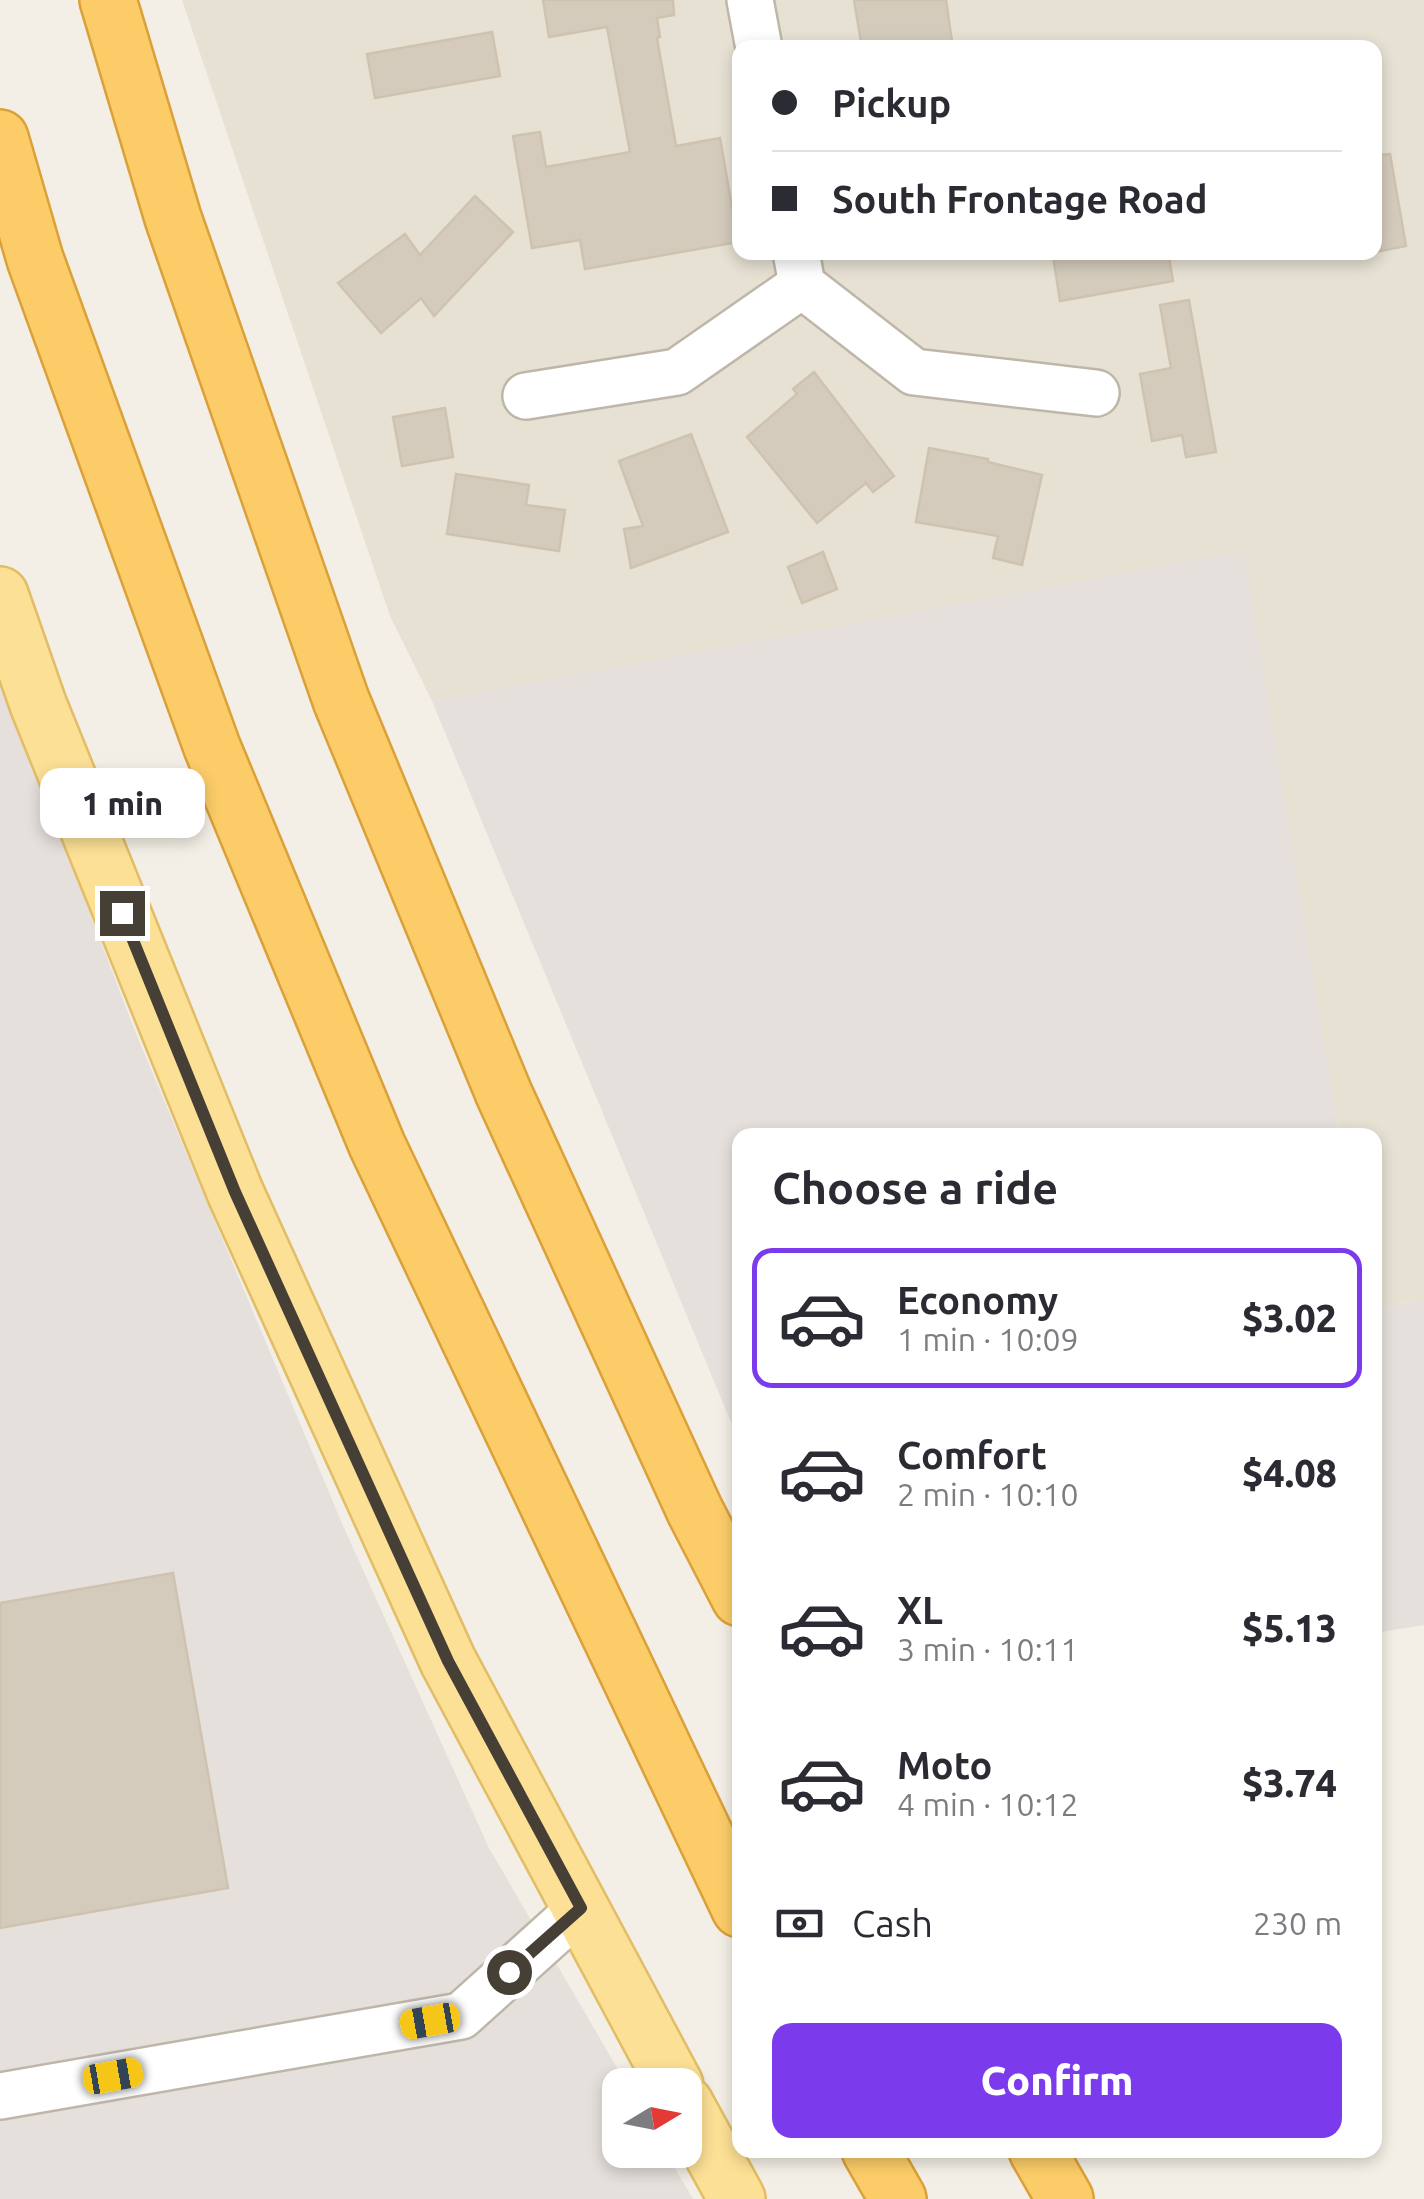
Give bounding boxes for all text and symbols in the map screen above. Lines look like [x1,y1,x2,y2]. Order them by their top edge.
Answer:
text: Pickup [832,82,951,124]
text: South Frontage Road [832,178,1208,220]
callout: 1 min [39,768,204,838]
text: 1 min [82,785,163,821]
route end [100,891,145,936]
text: Choose a ride [772,1162,1058,1213]
icon: car [777,1273,867,1363]
text: Economy [897,1279,1058,1321]
text: $3.02 [1242,1297,1337,1339]
text: 1 min · 10:09 [897,1321,1079,1357]
icon: car [777,1428,867,1518]
text: Comfort [897,1434,1047,1476]
text: $4.08 [1242,1452,1337,1494]
text: 2 min · 10:10 [897,1476,1079,1512]
icon: car [777,1583,867,1673]
text: XL [897,1589,943,1631]
text: $5.13 [1242,1607,1337,1649]
text: 3 min · 10:11 [897,1631,1079,1667]
icon: car [777,1738,867,1828]
text: Moto [897,1744,992,1786]
text: $3.74 [1242,1762,1337,1804]
text: 4 min · 10:12 [897,1786,1079,1822]
icon: cash [772,1896,827,1951]
text: Cash [852,1902,933,1944]
text: 230 m [1253,1905,1342,1941]
route start [487,1950,532,1995]
car [398,2001,462,2041]
button: Confirm [772,2023,1342,2138]
car [81,2056,145,2096]
north arrow [602,2068,702,2168]
map controls [602,2068,702,2168]

